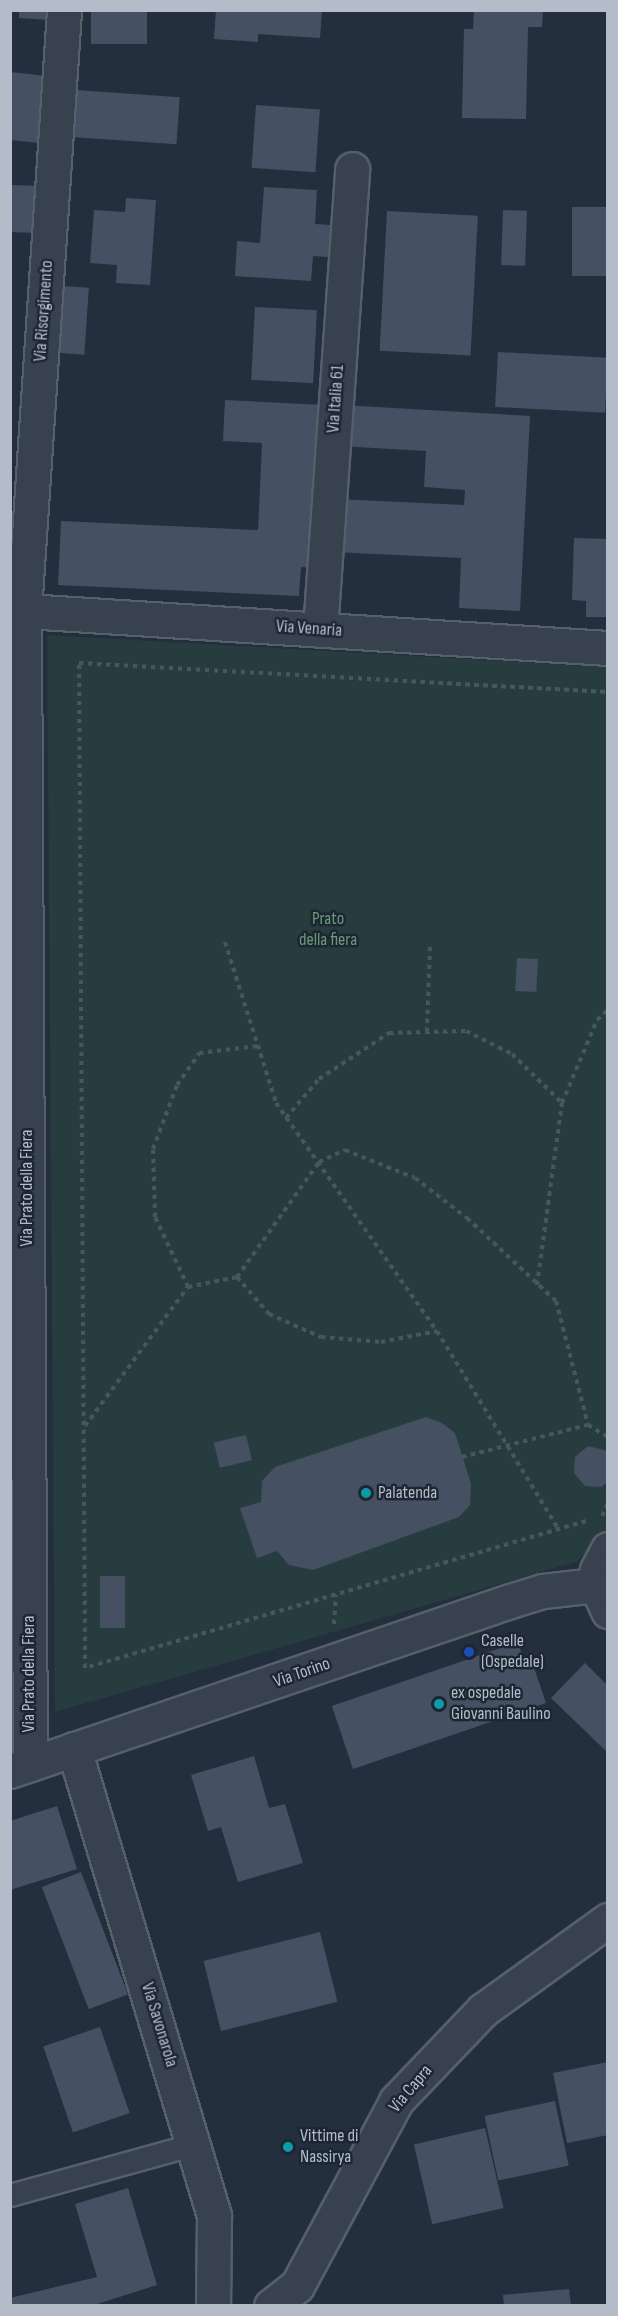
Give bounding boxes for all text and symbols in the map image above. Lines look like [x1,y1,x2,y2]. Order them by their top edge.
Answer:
street label: Via Risorgimento [30,260,58,362]
street label: Via Italia 61 [323,364,349,434]
street label: Via Venaria [275,616,343,642]
park label: Prato della fiera [299,909,357,952]
street label: Via Prato della Fiera [16,1129,38,1247]
place label: Palatenda [378,1482,437,1504]
marker: Palatenda [359,1486,373,1500]
street label: Via Prato della Fiera [18,1615,40,1733]
place label: Caselle (Ospedale) [481,1631,544,1674]
marker: Caselle (Ospedale) [462,1645,476,1659]
street label: Via Torino [271,1653,333,1693]
place label: ex ospedale Giovanni Baulino [451,1683,551,1726]
marker: ex ospedale Giovanni Baulino [432,1697,446,1711]
street label: Via Savonarola [136,1980,182,2070]
street label: Via Capra [385,2061,437,2117]
place label: Vittime di Nassirya [300,2126,358,2168]
marker: Vittime di Nassirya [281,2140,295,2154]

